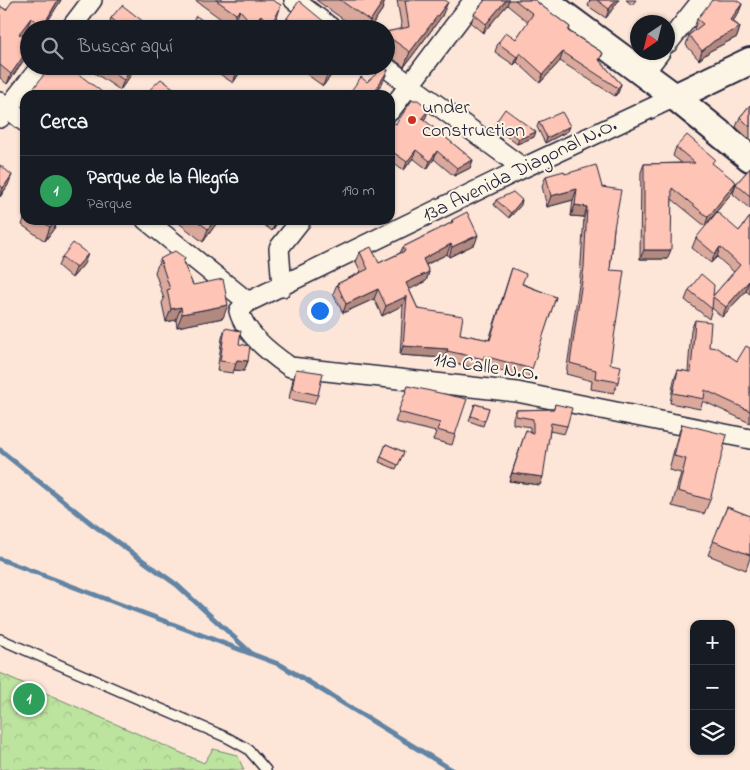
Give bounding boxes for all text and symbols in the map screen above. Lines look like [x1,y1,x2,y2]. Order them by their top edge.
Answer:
north arrow [630,15,675,60]
search box [20,20,395,75]
icon: search [38,34,66,62]
text: Buscar aquí [78,34,173,61]
place label: under construction [422,94,525,146]
text: Cerca [40,108,88,138]
street label: 13a Avenida Diagonal N.O. [418,111,622,232]
marker: under construction [406,114,418,126]
text: Parque de la Alegría [87,165,239,192]
text: 1 [53,179,59,203]
text: 190 m [342,179,375,203]
text: Parque [87,192,132,216]
your location [307,298,333,324]
street label: 11a Calle N.O. [432,346,540,390]
map controls [690,620,735,755]
button: + [690,620,735,665]
button: − [690,665,735,710]
pin: 1 [13,680,45,718]
button: layers [690,710,735,755]

